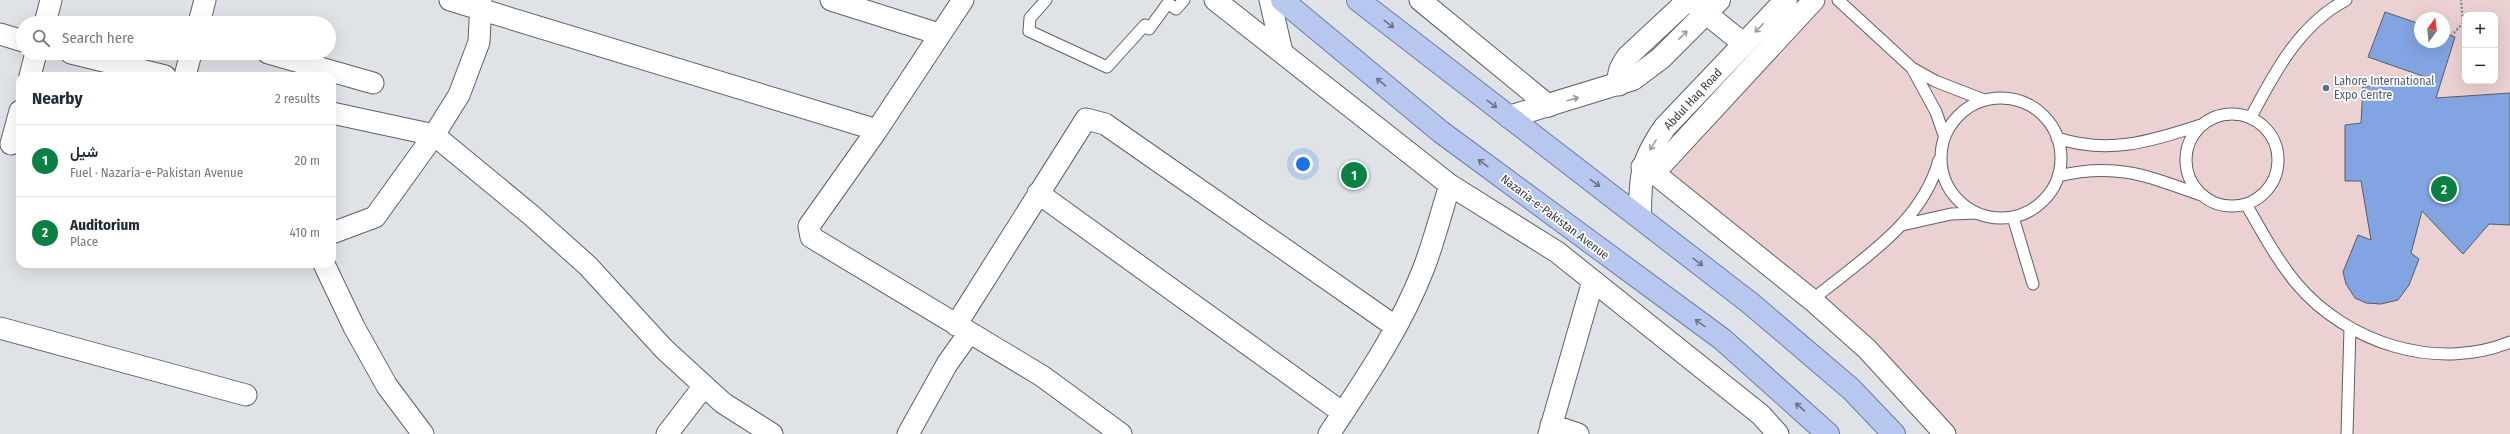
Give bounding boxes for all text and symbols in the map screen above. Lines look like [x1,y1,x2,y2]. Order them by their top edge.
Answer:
north arrow [2414,12,2450,48]
map controls [2462,12,2498,84]
button: + [2462,12,2498,48]
search box [16,16,336,60]
one-way arrow [1384,20,1395,28]
one-way arrow [1754,23,1764,33]
icon: search [30,27,52,49]
text: Search here [62,29,134,47]
one-way arrow [1678,30,1688,40]
button: − [2462,48,2498,84]
street label: Abdul Haq Road [1661,65,1725,133]
place label: Lahore International Expo Centre [2334,74,2434,102]
one-way arrow [1376,78,1387,87]
marker: Lahore International Expo Centre [2321,83,2331,93]
text: Nearby [32,88,83,109]
text: 2 results [275,91,320,106]
one-way arrow [1566,95,1579,102]
one-way arrow [1486,100,1497,108]
one-way arrow [1649,139,1657,150]
text: شیل [70,143,98,161]
text: 1 [42,153,48,168]
text: 20 m [294,153,320,168]
your location [1293,154,1313,174]
one-way arrow [1477,159,1488,168]
pin: 1 [1341,160,1367,190]
text: Fuel · Nazaria-e-Pakistan Avenue [70,165,243,180]
street label: Nazaria-e-Pakistan Avenue [1498,172,1612,262]
pin: 2 [2431,174,2457,204]
one-way arrow [1589,179,1600,187]
text: Auditorium [70,216,140,234]
text: 2 [42,225,48,240]
text: 410 m [290,225,320,240]
text: Place [70,234,98,249]
one-way arrow [1692,258,1703,267]
one-way arrow [1695,319,1706,327]
one-way arrow [1794,403,1805,412]

